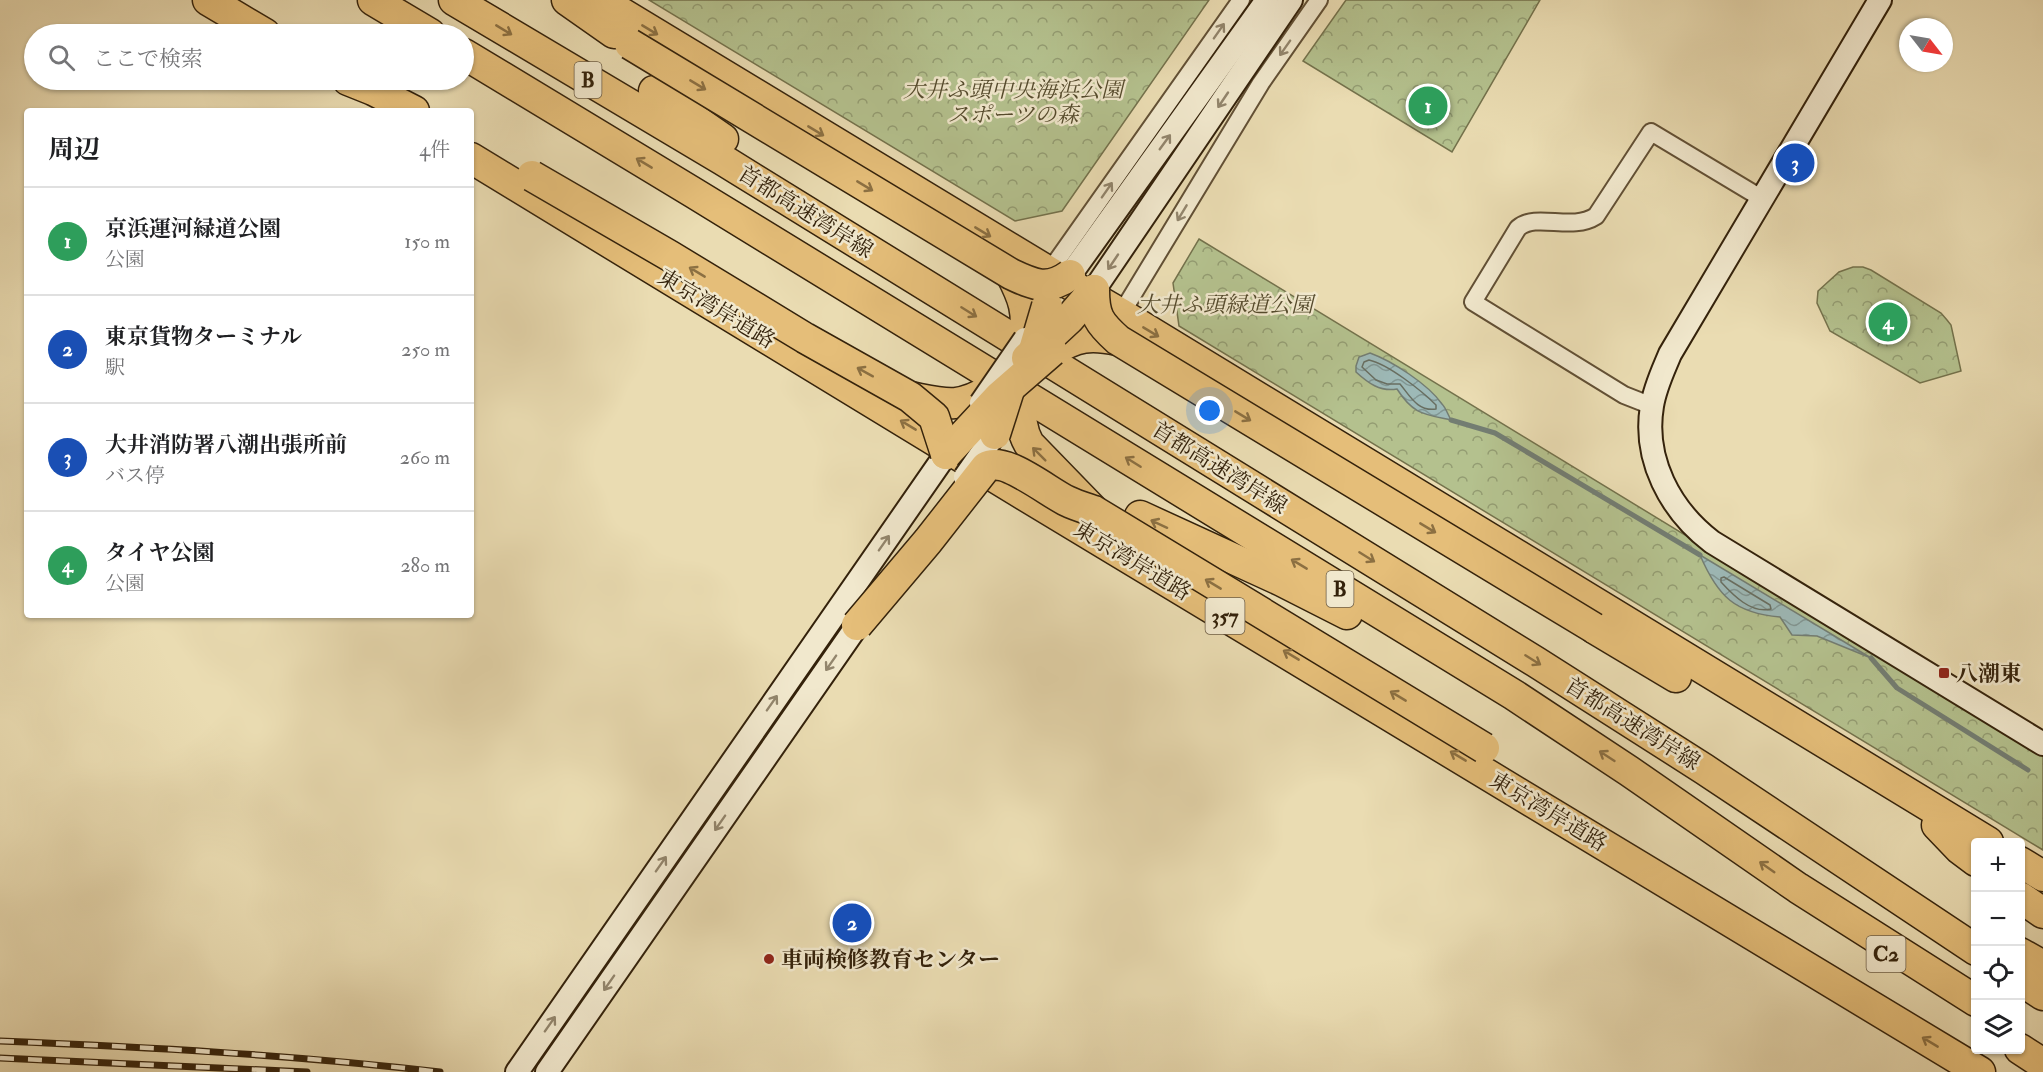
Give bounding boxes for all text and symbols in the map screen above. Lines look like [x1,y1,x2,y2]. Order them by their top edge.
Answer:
north arrow [1899,18,1953,72]
one-way arrow [1213,23,1225,39]
search box [24,24,474,90]
one-way arrow [495,24,512,36]
one-way arrow [641,25,658,37]
one-way arrow [1279,39,1291,56]
icon: search [45,41,78,74]
text: ここで検索 [93,45,203,73]
road number: B [574,62,602,98]
park label: 大井ふ頭中央海浜公園 スポーツの森 [903,76,1126,129]
one-way arrow [689,79,706,91]
pin: 1 [1408,84,1448,128]
one-way arrow [1217,92,1229,108]
one-way arrow [807,126,824,138]
text: 周辺 [48,134,100,166]
one-way arrow [1159,134,1171,150]
text: 4件 [419,137,450,162]
pin: 3 [1776,140,1814,186]
one-way arrow [636,156,653,168]
street label: 首都高速湾岸線 [733,159,878,265]
one-way arrow [856,180,873,192]
one-way arrow [1101,183,1113,199]
one-way arrow [1175,204,1187,221]
text: 京浜運河緑道公園 [105,215,281,243]
one-way arrow [974,227,991,239]
text: 1 [64,229,71,254]
text: 150 m [404,229,450,254]
text: 公園 [105,247,145,272]
one-way arrow [1107,253,1119,269]
street label: 東京湾岸道路 [653,263,780,355]
one-way arrow [689,266,706,278]
park label: 大井ふ頭緑道公園 [1137,291,1316,319]
pin: 4 [1868,300,1908,344]
one-way arrow [960,306,977,318]
text: 東京貨物ターミナル [105,323,302,351]
one-way arrow [1142,326,1159,338]
text: 2 [62,337,73,362]
text: 250 m [401,337,450,362]
text: 駅 [105,355,125,380]
one-way arrow [857,366,874,378]
your location [1195,396,1224,425]
one-way arrow [1234,410,1251,422]
street label: 首都高速湾岸線 [1147,415,1292,521]
one-way arrow [900,418,917,430]
text: 大井消防署八潮出張所前 [105,431,347,459]
text: 3 [64,445,71,470]
text: 260 m [400,445,450,470]
one-way arrow [1032,447,1046,462]
one-way arrow [1125,456,1142,468]
text: バス停 [105,463,165,488]
street label: 東京湾岸道路 [1069,515,1196,607]
one-way arrow [1150,518,1168,530]
one-way arrow [1420,521,1437,534]
one-way arrow [878,535,890,552]
text: タイヤ公園 [105,539,215,567]
one-way arrow [1358,552,1375,564]
text: 4 [62,553,73,578]
text: 280 m [400,553,450,578]
one-way arrow [1291,558,1308,570]
text: 公園 [105,571,145,596]
road number: B [1326,571,1354,607]
one-way arrow [1205,578,1222,590]
road number: 357 [1206,598,1244,634]
one-way arrow [1283,649,1300,661]
one-way arrow [825,654,837,670]
one-way arrow [1524,654,1541,666]
place label: 八潮東 [1956,660,2022,688]
marker: 八潮東 [1937,666,1951,680]
street label: 首都高速湾岸線 [1560,671,1705,777]
one-way arrow [1390,690,1407,702]
one-way arrow [766,695,779,712]
one-way arrow [1450,750,1467,762]
one-way arrow [1599,750,1616,762]
street label: 東京湾岸道路 [1485,766,1612,858]
one-way arrow [714,814,726,830]
map controls [1971,838,2025,1054]
button: + [1971,838,2025,892]
one-way arrow [655,856,667,872]
one-way arrow [1760,861,1776,873]
button: − [1971,892,2025,946]
pin: 2 [832,900,872,946]
road number: C2 [1866,936,1906,972]
place label: 車両検修教育センター [781,946,1000,974]
button: locate [1971,946,2025,1000]
marker: 車両検修教育センター [762,952,776,966]
one-way arrow [603,974,615,990]
button: layers [1971,1000,2025,1054]
one-way arrow [544,1016,556,1033]
one-way arrow [1922,1035,1939,1047]

